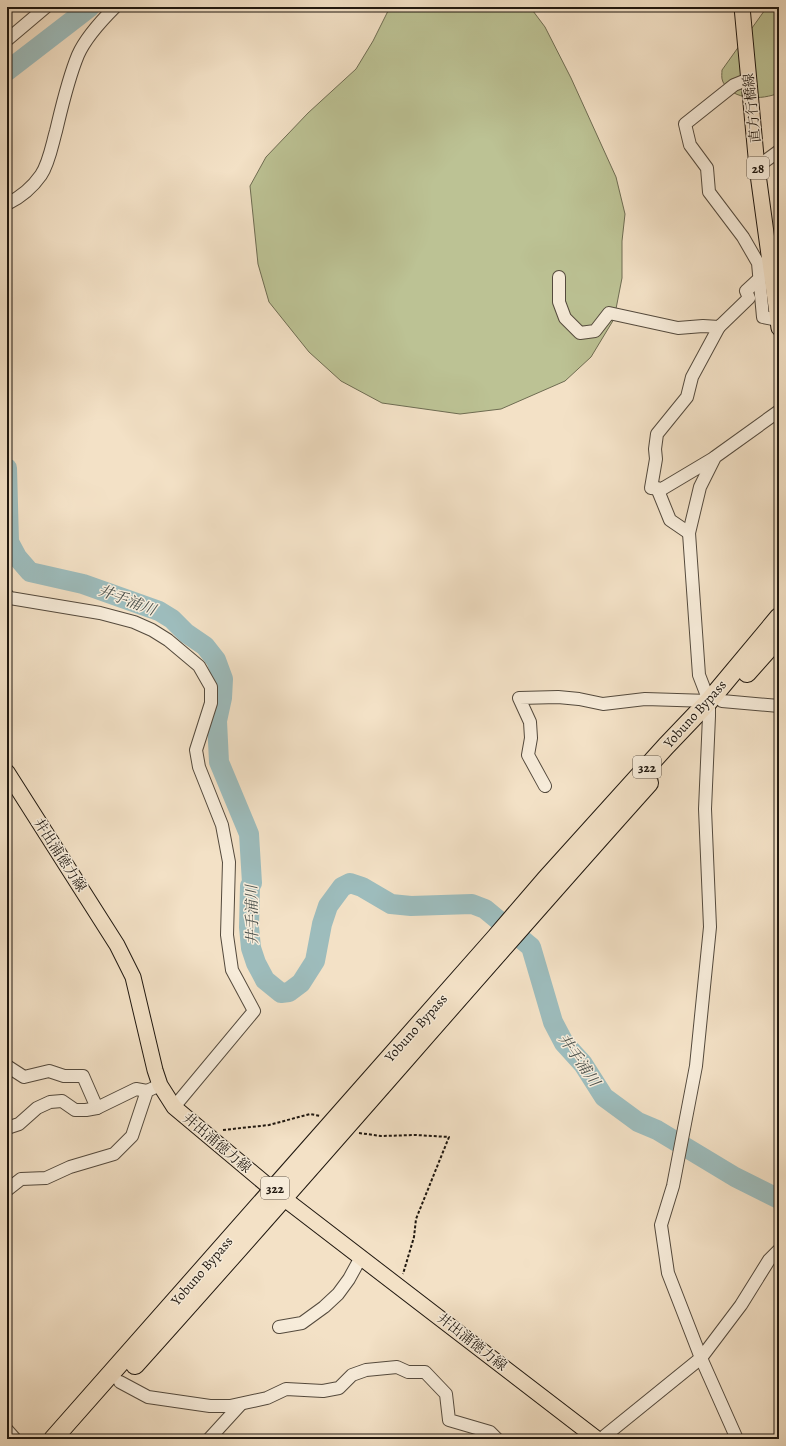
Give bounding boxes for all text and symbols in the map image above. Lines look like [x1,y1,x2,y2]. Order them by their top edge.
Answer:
street label: 直方行橋線 [739,72,765,144]
road number: 28 [747,157,769,179]
water label: 井手浦川 [95,580,160,621]
street label: Yobuno Bypass [659,676,731,753]
road number: 322 [633,756,661,778]
street label: 井出浦徳力線 [29,815,91,895]
water label: 井手浦川 [241,883,263,945]
street label: Yobuno Bypass [380,990,452,1067]
water label: 井手浦川 [554,1030,606,1092]
street label: 井出浦徳力線 [179,1109,255,1177]
road number: 322 [261,1177,289,1199]
street label: Yobuno Bypass [166,1232,237,1310]
street label: 井出浦徳力線 [433,1309,511,1375]

